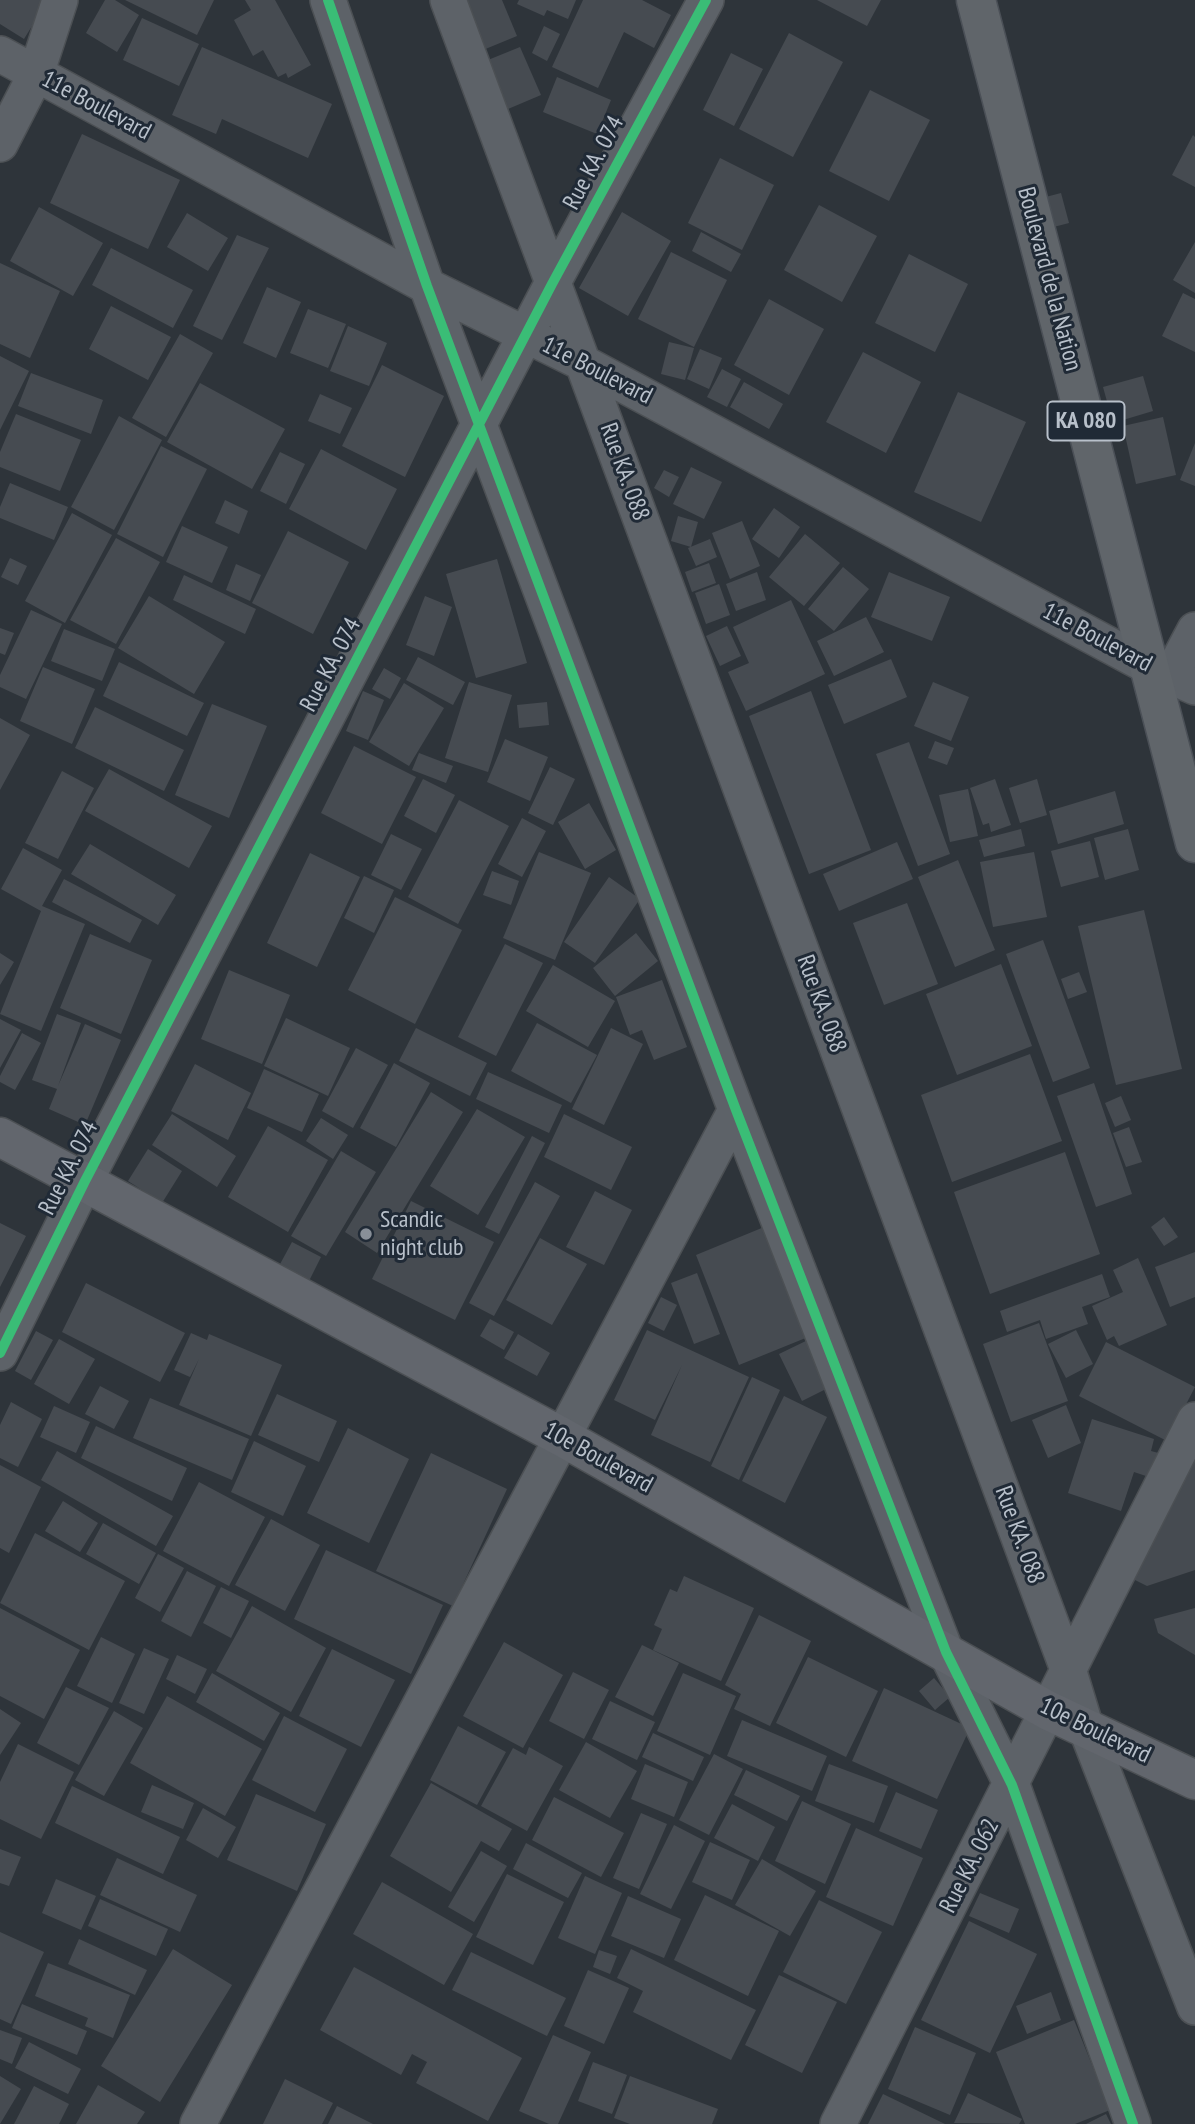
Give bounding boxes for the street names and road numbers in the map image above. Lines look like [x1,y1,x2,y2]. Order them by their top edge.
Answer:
street label: 11e Boulevard [36,65,156,147]
street label: Rue KA. 074 [557,111,631,215]
street label: Boulevard de la Nation [1011,184,1087,374]
street label: 11e Boulevard [537,331,657,411]
road number: KA 080 [1048,402,1124,440]
street label: Rue KA. 088 [593,419,655,525]
street label: 11e Boulevard [1037,597,1157,679]
street label: Rue KA. 074 [294,613,368,717]
street label: Rue KA. 088 [790,951,852,1057]
street label: Rue KA. 074 [33,1116,105,1220]
street label: 10e Boulevard [539,1416,657,1500]
street label: Rue KA. 088 [988,1482,1050,1588]
street label: 10e Boulevard [1035,1692,1155,1770]
street label: Rue KA. 062 [934,1814,1006,1918]

